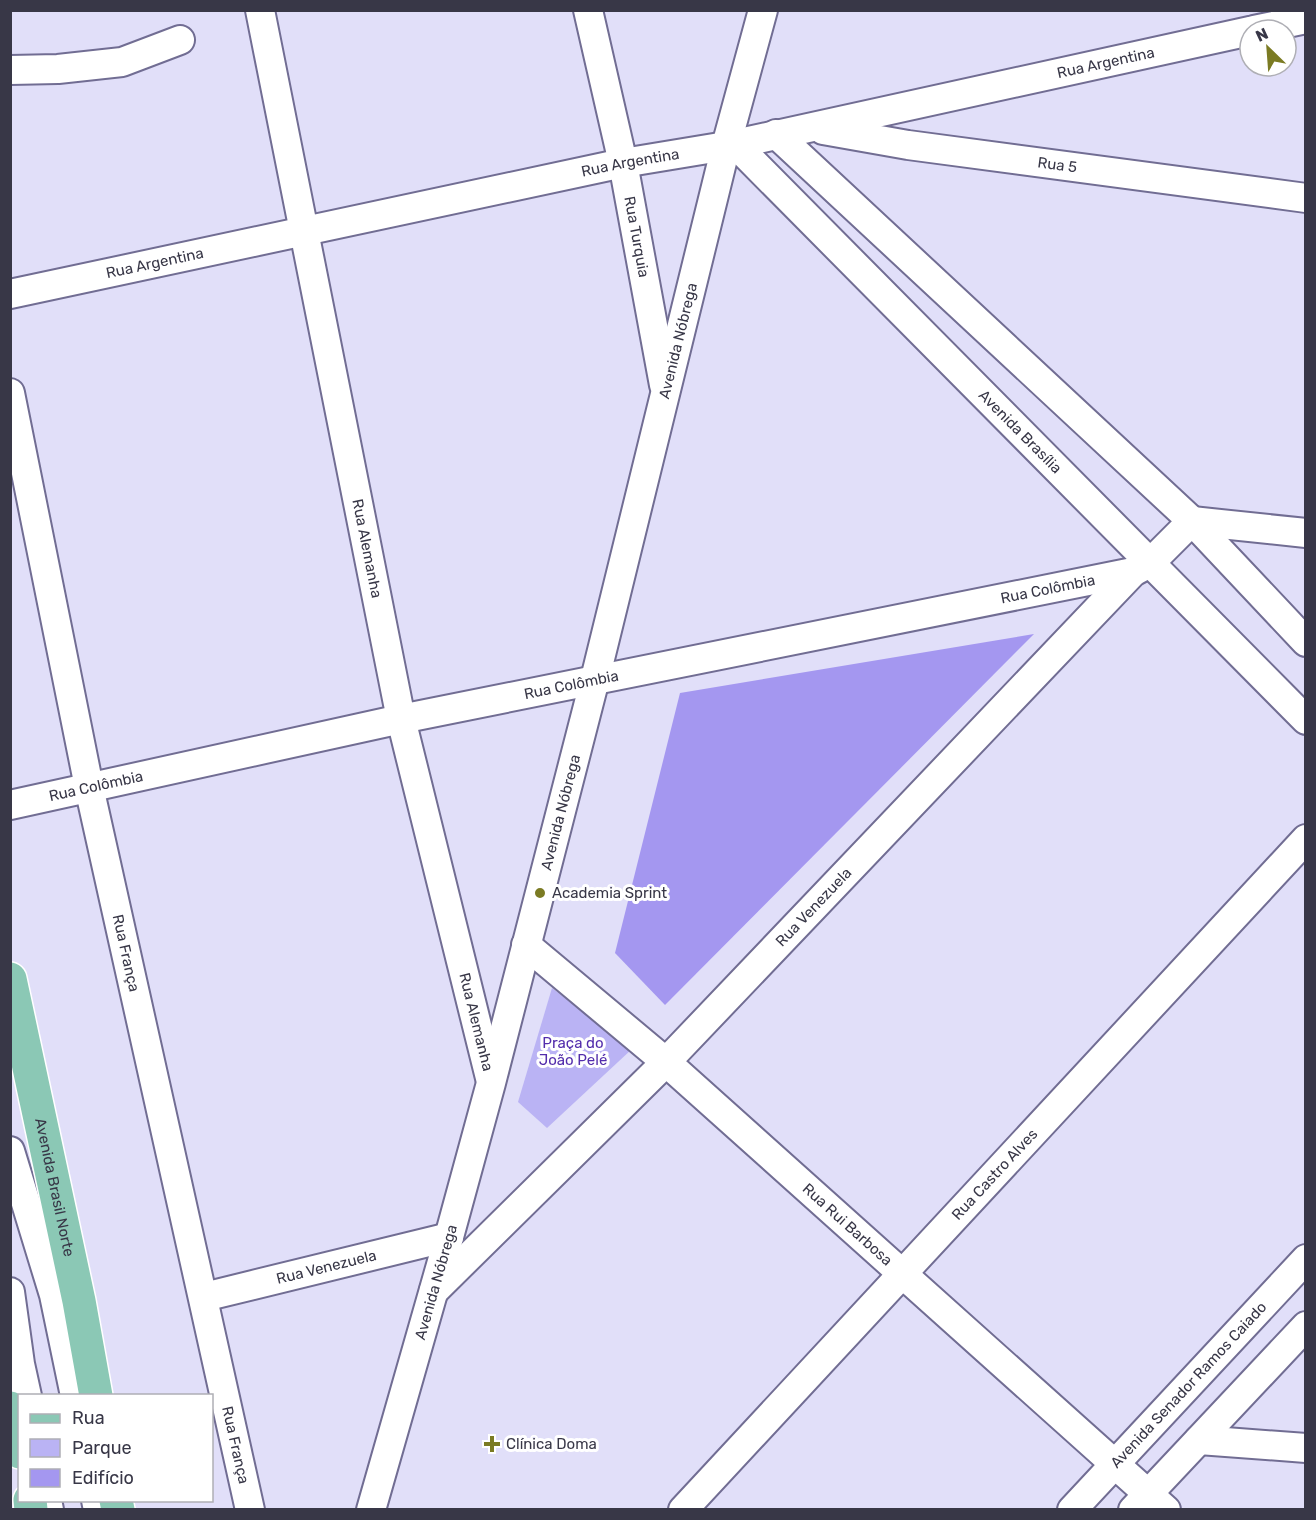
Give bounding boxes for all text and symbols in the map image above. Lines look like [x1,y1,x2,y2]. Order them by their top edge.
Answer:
north arrow [1238,18,1298,78]
text: N [1253,24,1271,46]
street label: Rua Argentina [1055,43,1156,82]
street label: Rua Argentina [580,145,681,181]
street label: Rua 5 [1036,153,1078,176]
street label: Rua Turquia [620,195,653,279]
street label: Rua Argentina [104,244,205,282]
street label: Avenida Nóbrega [655,281,701,401]
street label: Avenida Brasília [975,386,1065,477]
street label: Rua Alemanha [348,497,386,600]
street label: Rua Colômbia [999,571,1097,607]
street label: Rua Colômbia [522,667,620,703]
street label: Avenida Nóbrega [537,753,584,872]
street label: Rua Colômbia [47,767,145,805]
street label: Rua Venezuela [772,864,855,950]
place label: Academia Sprint [552,884,667,902]
marker: Academia Sprint [533,886,547,900]
street label: Rua França [109,913,143,994]
street label: Rua Alemanha [455,971,497,1073]
park label: Praça do João Pelé [539,1034,607,1069]
street label: Avenida Brasil Norte [31,1116,78,1258]
street label: Rua Castro Alves [948,1125,1042,1224]
street label: Rua Rui Barbosa [799,1180,896,1269]
street label: Avenida Nóbrega [411,1223,461,1342]
street label: Rua Venezuela [275,1246,378,1288]
street label: Avenida Senador Ramos Caiado [1107,1298,1270,1472]
legend [18,1394,213,1502]
street label: Rua França [218,1405,253,1486]
text: Rua [72,1407,105,1429]
marker: Clínica Doma [483,1435,501,1453]
place label: Clínica Doma [506,1435,597,1453]
text: Parque [72,1437,132,1459]
text: Edifício [72,1467,134,1489]

